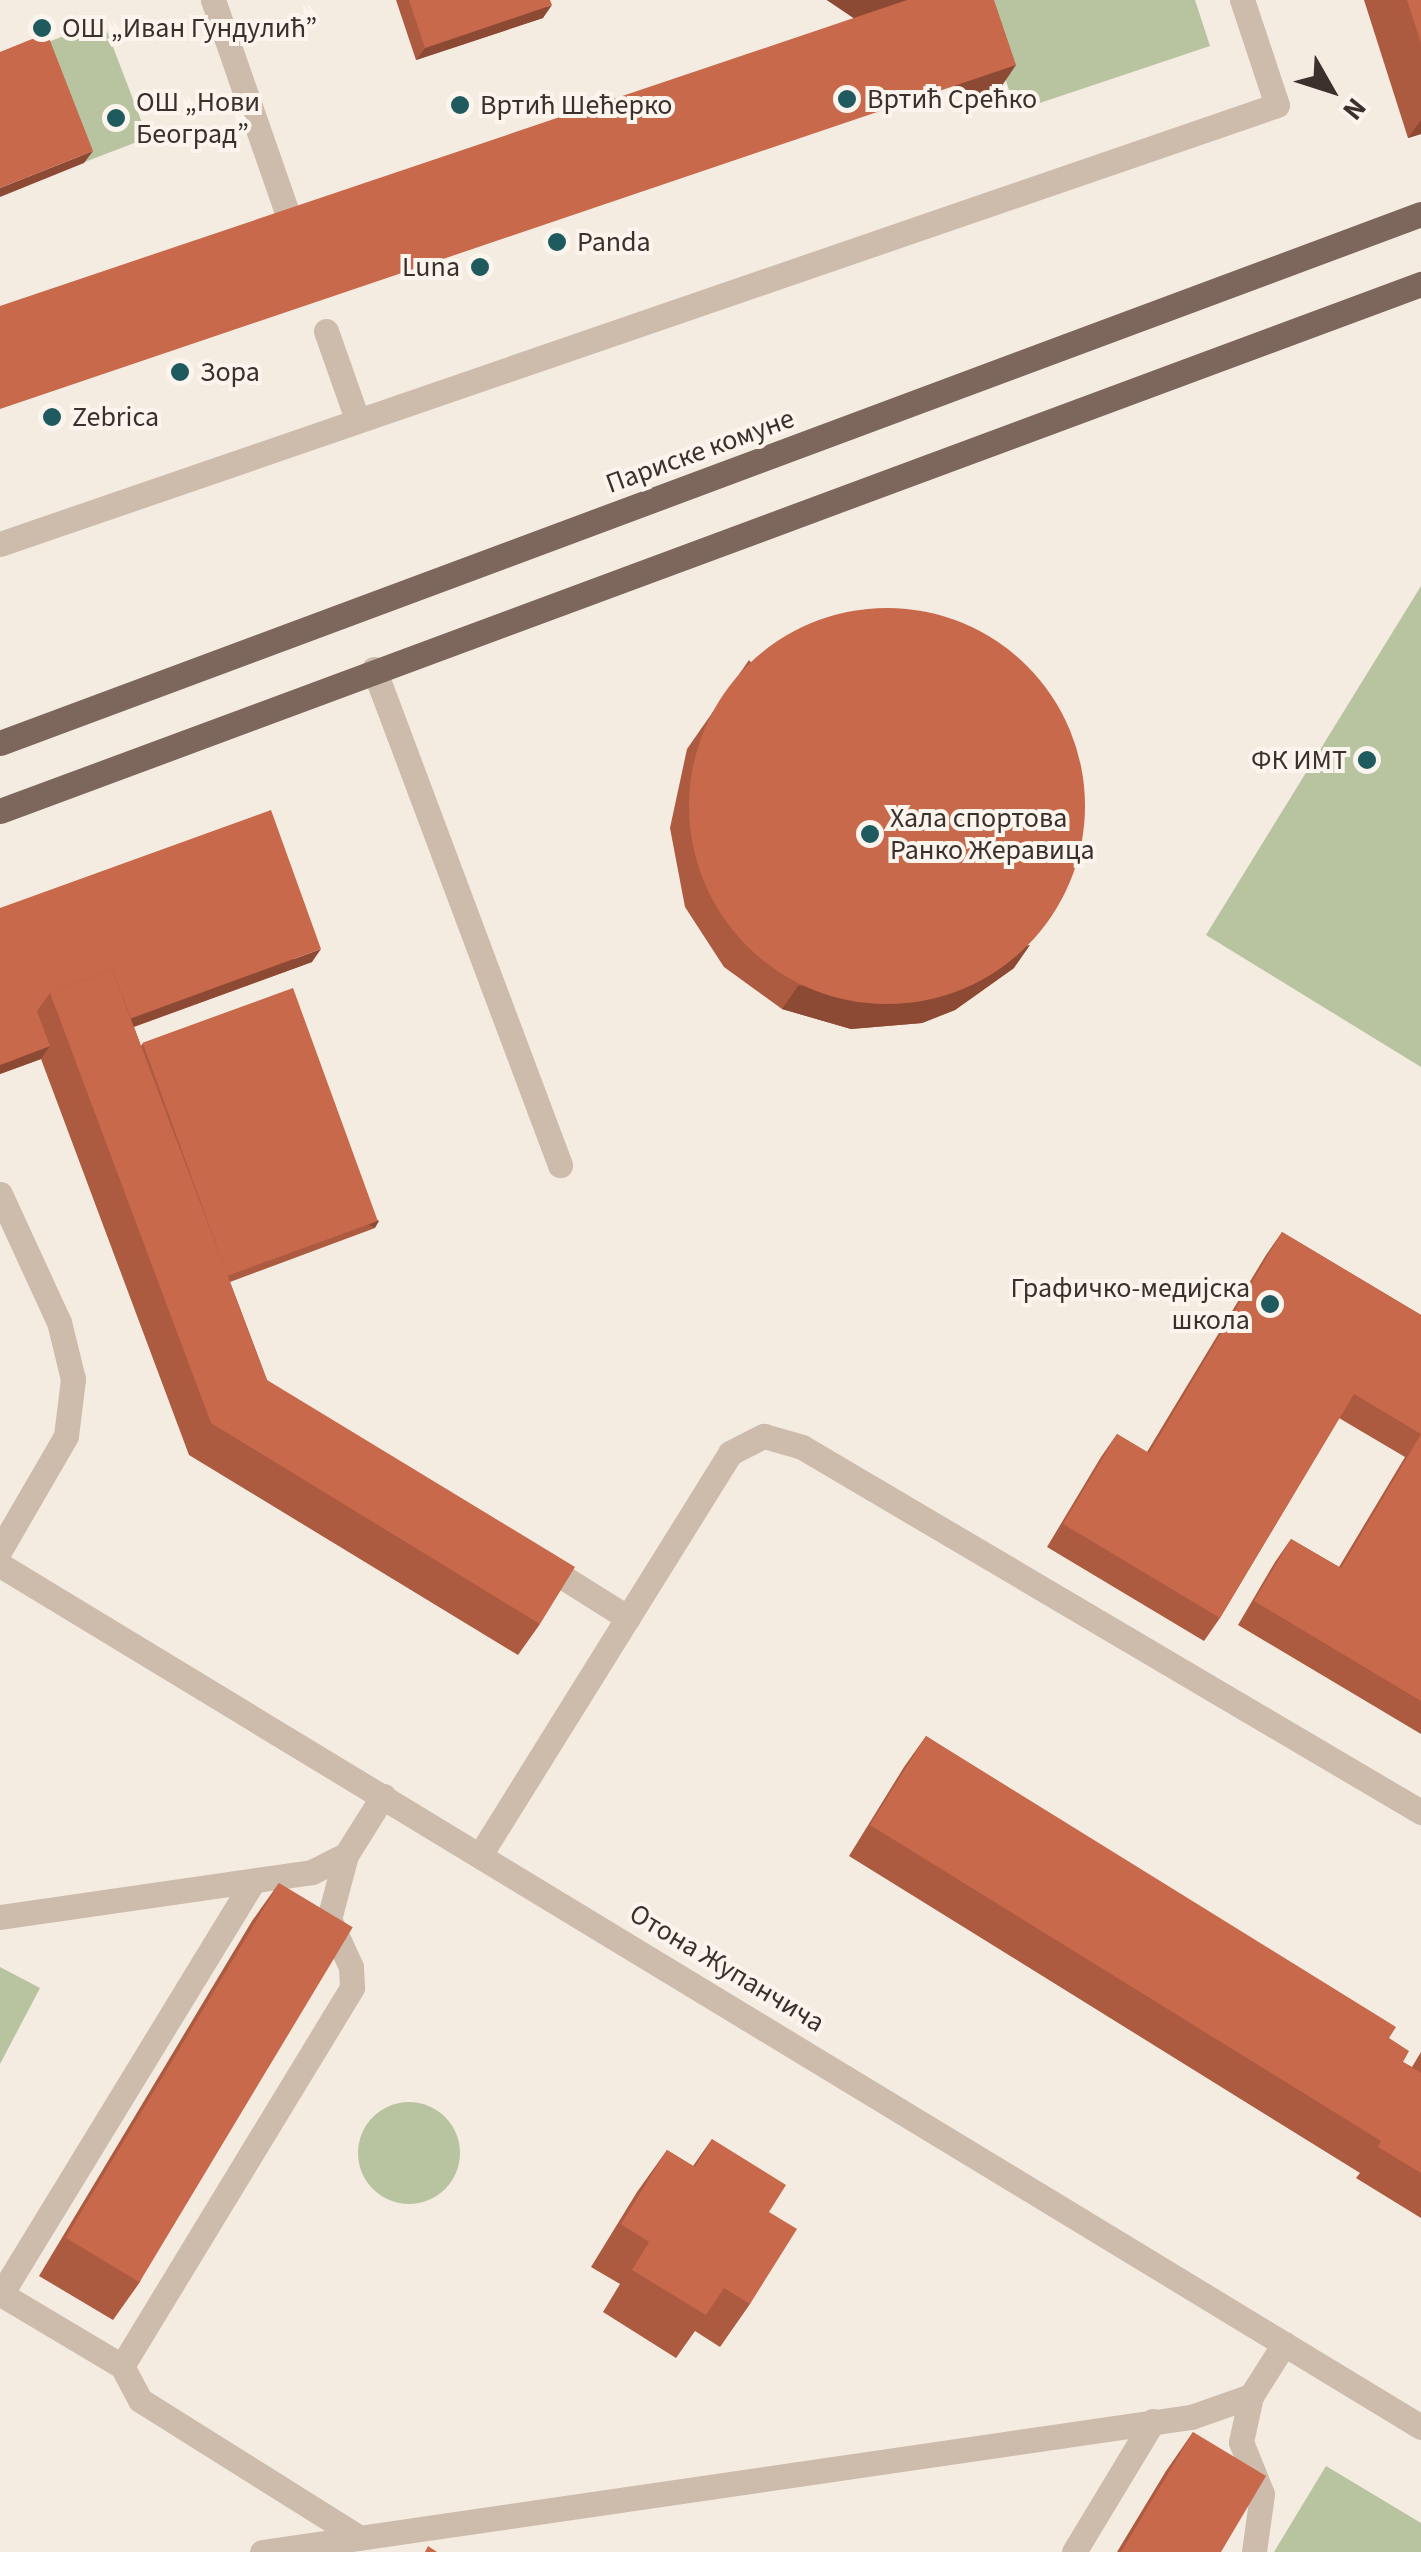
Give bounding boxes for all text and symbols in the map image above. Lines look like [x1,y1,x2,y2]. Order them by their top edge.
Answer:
place label: ОШ „Иван Гундулић” [62,11,317,45]
marker: ОШ „Иван Гундулић” [31,17,53,39]
north arrow [1281,40,1381,140]
place label: Вртић Срећко [867,82,1037,116]
place label: ОШ „Нови Београд” [136,85,260,151]
place label: Вртић Шећерко [480,88,673,122]
marker: Вртић Срећко [836,88,858,110]
text: N [1333,89,1376,129]
marker: Вртић Шећерко [449,94,471,116]
marker: ОШ „Нови Београд” [105,107,127,129]
place label: Panda [577,225,651,259]
marker: Panda [546,231,568,253]
place label: Luna [402,250,460,284]
marker: Luna [469,256,491,278]
place label: Зора [200,355,260,389]
marker: Зора [169,361,191,383]
place label: Zebrica [72,400,159,434]
street label: Париске комуне [601,401,799,501]
marker: Zebrica [41,406,63,428]
place label: ФК ИМТ [1251,743,1347,777]
marker: ФК ИМТ [1356,749,1378,771]
place label: Хала спортова Ранко Жеравица [890,801,1095,867]
marker: Хала спортова Ранко Жеравица [859,823,881,845]
place label: Графичко-медијска школа [1011,1271,1250,1337]
marker: Графичко-медијска школа [1259,1293,1281,1315]
street label: Отона Жупанчича [623,1897,831,2039]

